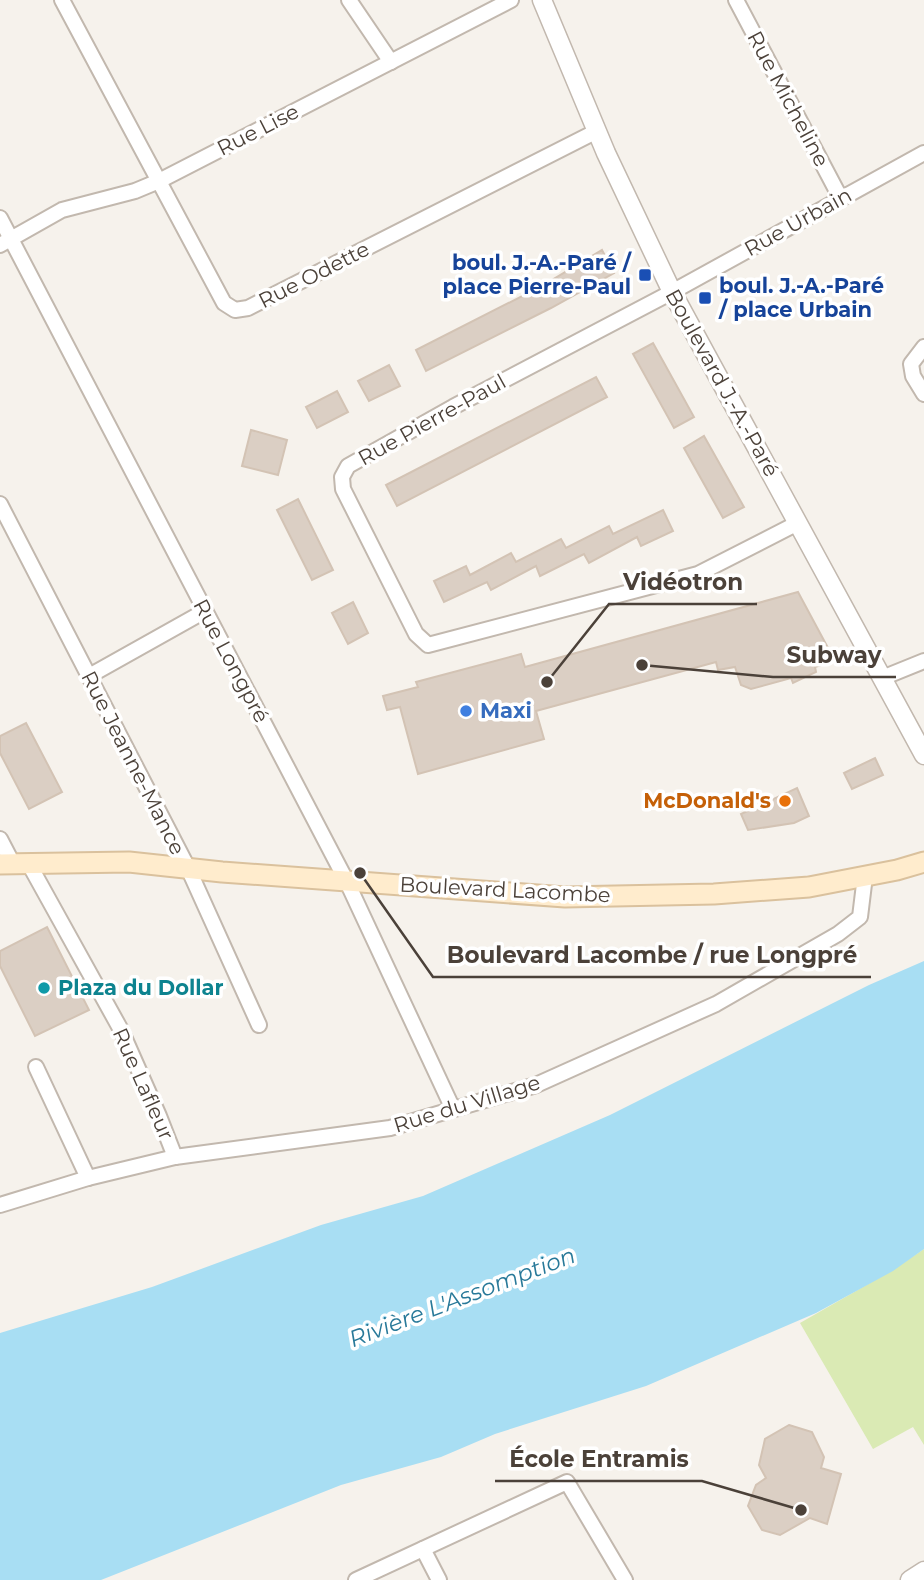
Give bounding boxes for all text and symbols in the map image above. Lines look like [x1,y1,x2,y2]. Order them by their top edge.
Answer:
street label: Rue Micheline [742,27,835,171]
street label: Rue Lise [213,98,303,161]
street label: Rue Urbain [740,182,856,261]
street label: Rue Odette [254,236,373,313]
place label: boul. J.-A.-Paré / place Pierre-Paul [443,250,633,299]
marker: boul. J.-A.-Paré / place Pierre-Paul [637,267,653,283]
place label: boul. J.-A.-Paré / place Urbain [718,273,884,322]
street label: Boulevard J.-A.-Paré [660,284,785,481]
marker: boul. J.-A.-Paré / place Urbain [697,290,713,306]
street label: Rue Pierre-Paul [353,369,510,471]
callout: Vidéotron [609,560,757,604]
text: Vidéotron [622,568,743,596]
street label: Rue Longpré [188,595,275,727]
callout: Subway [773,633,896,677]
text: Subway [787,641,882,669]
street label: Rue Jeanne-Mance [76,667,191,859]
place label: Maxi [480,698,532,723]
marker: Maxi [458,703,474,719]
place label: McDonald's [643,788,771,813]
marker: McDonald's [777,793,793,809]
street label: Boulevard Lacombe [399,871,611,908]
callout: Boulevard Lacombe / rue Longpré [433,933,871,977]
text: Boulevard Lacombe / rue Longpré [447,941,857,969]
place label: Plaza du Dollar [58,975,224,1000]
marker: Plaza du Dollar [36,980,52,996]
street label: Rue Lafleur [108,1024,179,1144]
street label: Rue du Village [391,1069,543,1138]
water label: Rivière L'Assomption [345,1241,579,1353]
callout: École Entramis [495,1437,702,1481]
text: École Entramis [509,1445,689,1473]

